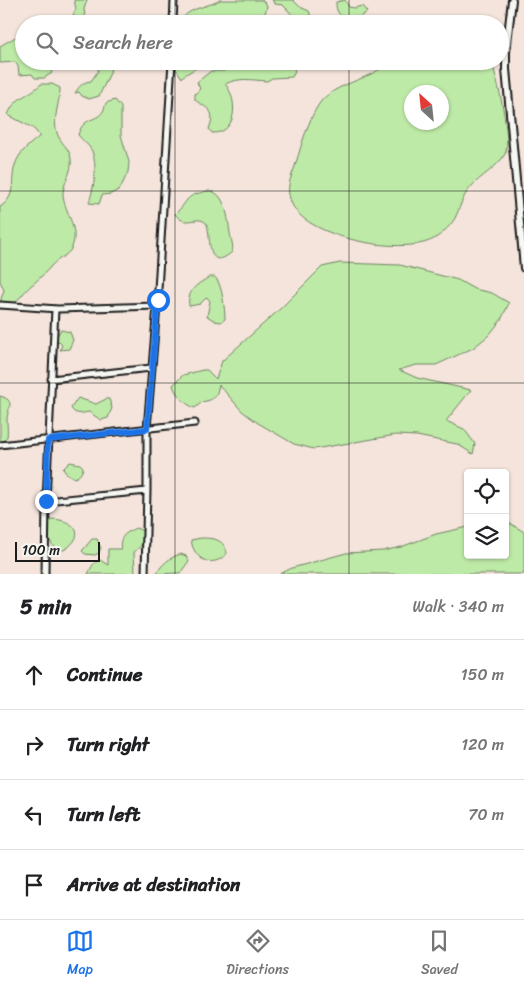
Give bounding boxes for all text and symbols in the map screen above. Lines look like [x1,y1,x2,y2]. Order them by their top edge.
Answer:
search box [15,15,509,70]
text: Search here [73,26,173,59]
icon: search [33,29,61,57]
north arrow [404,85,449,130]
route start [147,289,170,312]
map controls [464,469,509,559]
button: locate [464,469,509,514]
route end [35,490,58,513]
button: layers [464,514,509,559]
text: 100 m [22,538,60,563]
scale bar [15,539,100,562]
text: 5 min [20,588,72,626]
text: Walk · 340 m [413,592,504,621]
text: Continue [67,658,143,691]
text: 150 m [461,660,504,689]
icon: ahead [20,661,48,689]
text: Turn right [67,728,149,761]
text: 120 m [461,730,504,759]
icon: right [20,731,48,759]
text: Turn left [67,798,140,831]
text: 70 m [468,800,504,829]
icon: left [20,801,48,829]
text: Arrive at destination [67,868,240,901]
icon: arrive [20,871,48,899]
tab: Map [66,927,94,982]
tab: Directions [226,927,289,982]
tab: Saved [421,927,458,982]

